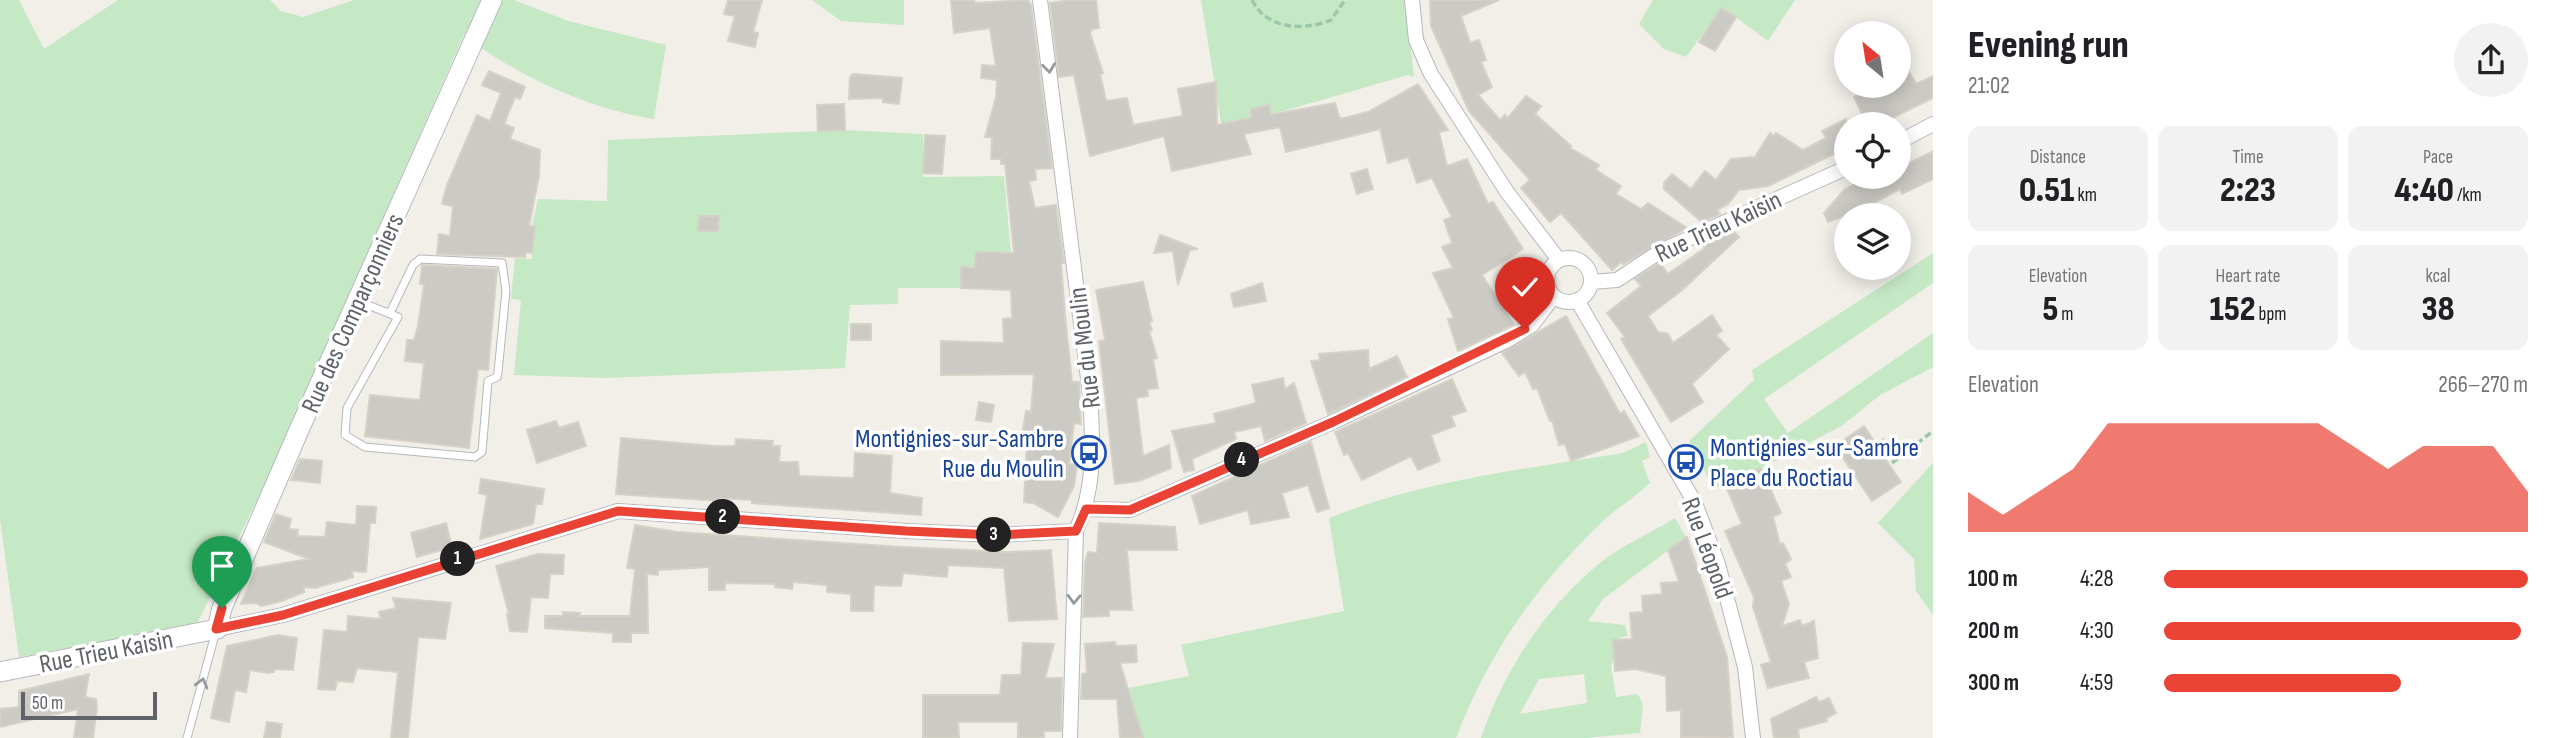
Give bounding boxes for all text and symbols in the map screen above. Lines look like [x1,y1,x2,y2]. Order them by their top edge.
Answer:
north arrow [1834,21,1911,98]
map controls [1834,21,1911,280]
text: Evening run [1968,23,2129,68]
button: share [2454,23,2528,97]
one-way arrow [1041,62,1056,74]
text: 21:02 [1968,72,2010,100]
button: locate [1834,112,1911,189]
text: Distance [2030,146,2086,169]
text: Time [2232,146,2264,169]
text: Pace [2423,146,2453,169]
text: 0.51 [2019,169,2074,212]
text: 2:23 [2220,169,2276,212]
text: 4:40 [2394,169,2454,212]
text: km [2074,184,2097,207]
text: /km [2454,184,2482,207]
street label: Rue Trieu Kaisin [1651,185,1787,270]
button: layers [1834,203,1911,280]
street label: Rue des Comparçonniers [296,209,411,418]
pin [1495,257,1555,329]
text: Elevation [2029,265,2087,288]
text: Heart rate [2216,265,2280,288]
text: kcal [2425,265,2451,288]
icon: check [1506,268,1544,306]
street label: Rue du Moulin [1063,285,1108,410]
text: 5 [2042,288,2058,331]
text: 152 [2209,288,2256,331]
text: 38 [2421,288,2455,331]
text: m [2058,303,2074,326]
text: bpm [2256,303,2287,326]
text: Elevation [1968,371,2039,399]
text: 266–270 m [2438,371,2528,399]
place label: Montignies-sur-Sambre Rue du Moulin [855,424,1064,485]
place label: Montignies-sur-Sambre Place du Roctiau [1710,433,1919,494]
bus stop icon: Montignies-sur-Sambre Rue du Moulin [1070,434,1108,472]
pin: 4 [1224,442,1260,477]
bus stop icon: Montignies-sur-Sambre Place du Roctiau [1667,443,1705,481]
text: 4 [1237,448,1246,471]
street label: Rue Léopold [1674,494,1739,603]
pin: 2 [706,500,740,534]
text: 2 [718,505,727,528]
pin: 3 [976,518,1012,552]
text: 3 [989,523,998,546]
pin [192,536,252,608]
pin: 1 [440,542,476,576]
icon: arrive [203,547,241,585]
text: 1 [454,547,461,570]
text: 100 m [1968,565,2018,593]
text: 4:28 [2080,565,2114,593]
one-way arrow [1066,594,1081,605]
text: 200 m [1968,617,2019,645]
text: 4:30 [2080,617,2114,645]
street label: Rue Trieu Kaisin [37,624,176,681]
text: 300 m [1968,669,2019,697]
text: 4:59 [2080,669,2113,697]
one-way arrow [193,678,208,690]
scale bar [21,689,158,721]
text: 50 m [32,692,63,715]

